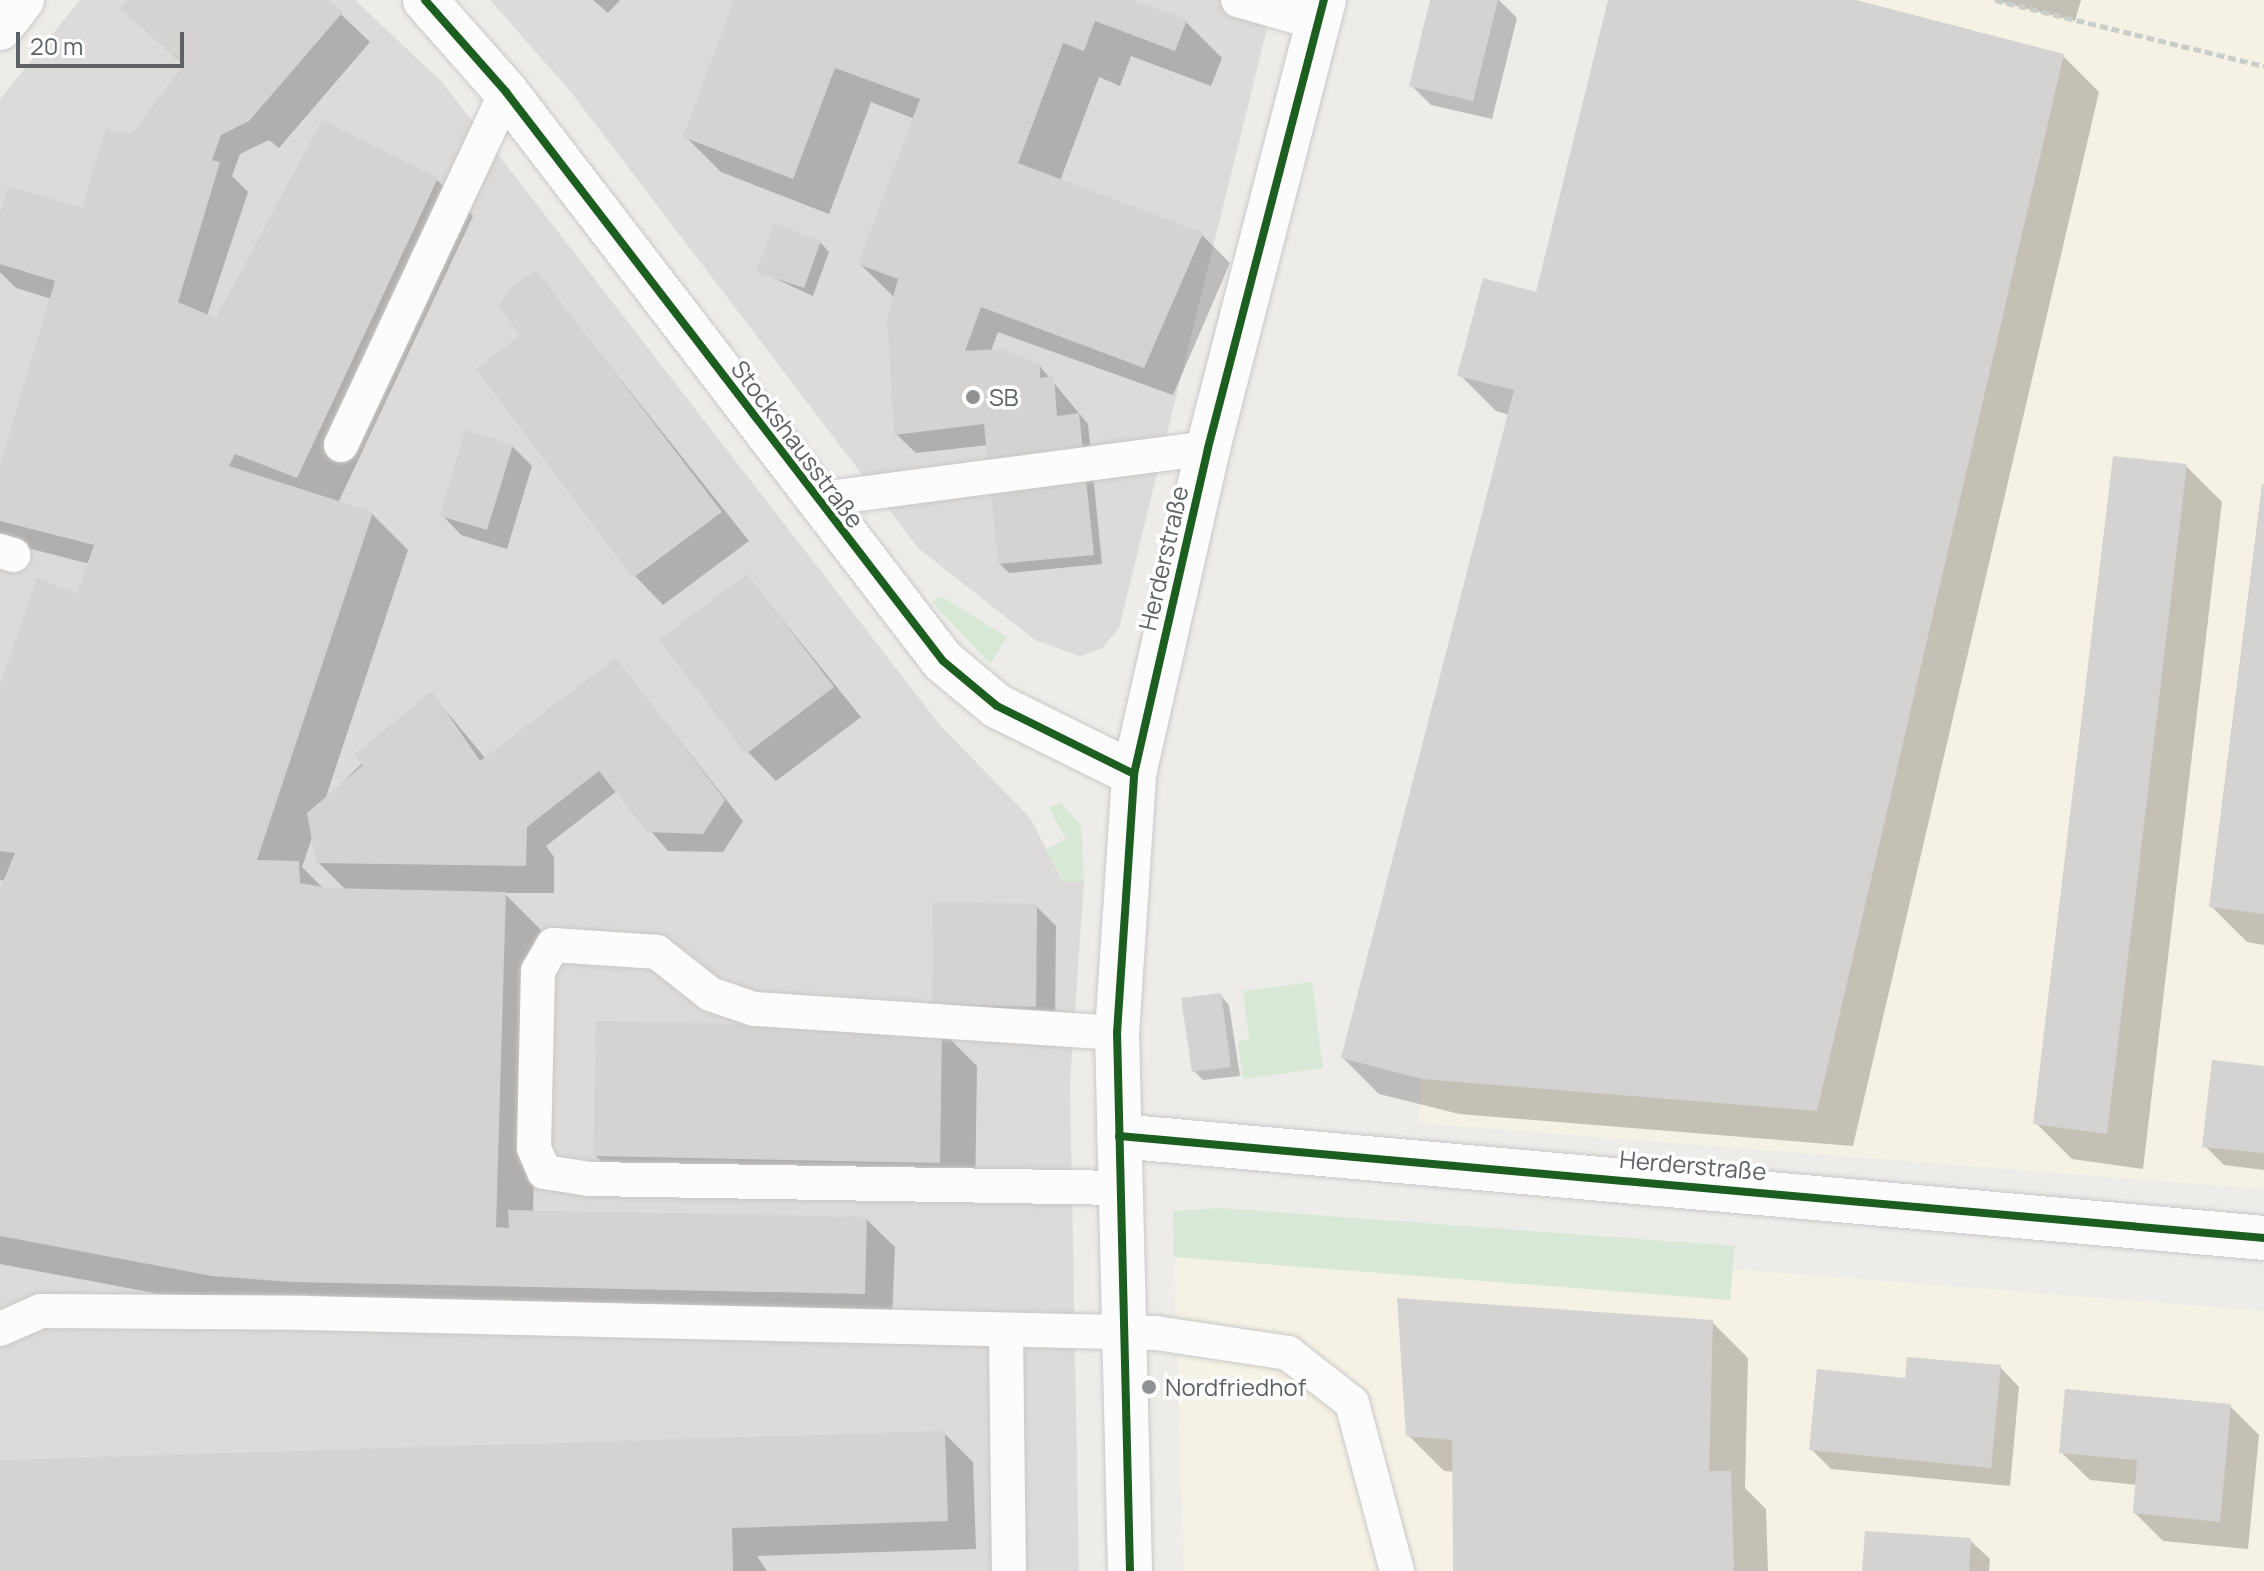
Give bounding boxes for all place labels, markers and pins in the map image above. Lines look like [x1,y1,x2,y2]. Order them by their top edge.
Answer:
place label: SB [989,383,1019,411]
marker: SB [964,388,982,406]
place label: Nordfriedhof [1165,1373,1306,1401]
marker: Nordfriedhof [1140,1378,1158,1396]

